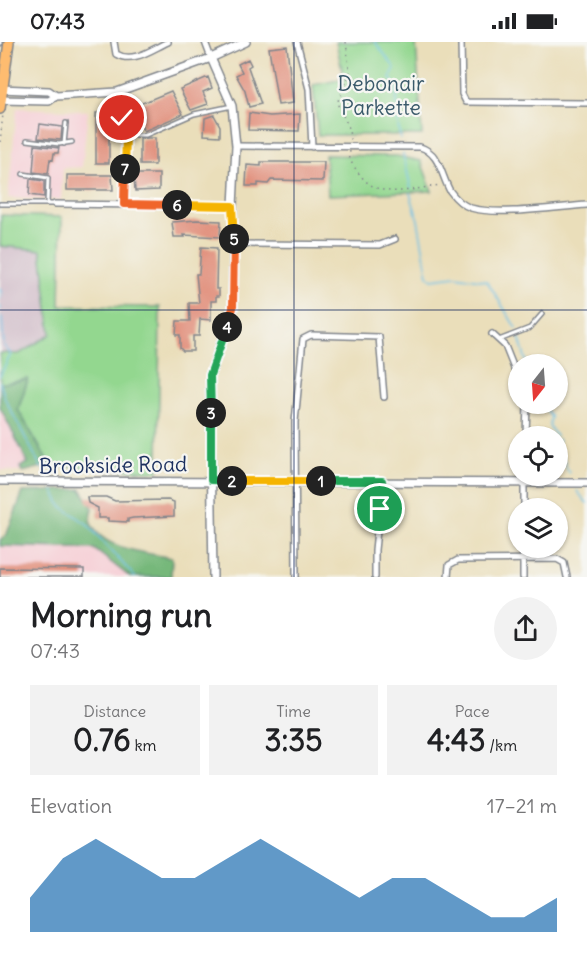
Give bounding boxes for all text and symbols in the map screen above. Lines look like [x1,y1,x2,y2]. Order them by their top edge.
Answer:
text: 07:43 [30,7,85,35]
park label: Debonair Parkette [337,70,425,121]
pin [96,92,147,143]
icon: check [105,101,138,134]
pin: 7 [110,154,140,184]
text: 7 [121,159,129,179]
pin: 6 [162,190,192,220]
text: 6 [172,195,182,215]
pin: 5 [219,224,249,254]
text: 5 [229,229,239,249]
pin: 4 [212,312,242,342]
text: 4 [222,317,232,337]
north arrow [508,354,568,414]
map controls [508,354,568,558]
pin: 3 [196,398,226,428]
text: 3 [206,403,216,423]
button: locate [508,426,568,486]
street label: Brookside Road [39,450,187,480]
pin: 2 [217,466,247,496]
pin: 1 [306,466,336,496]
text: 2 [228,471,236,491]
text: 1 [318,471,324,491]
pin [354,483,405,534]
icon: arrive [363,492,396,525]
button: layers [508,498,568,558]
text: Morning run [30,594,212,636]
button: share [494,597,557,660]
text: 07:43 [30,638,80,663]
text: Distance [84,701,146,721]
text: Time [276,701,311,721]
text: Pace [455,701,490,721]
text: 0.76 [73,721,131,759]
text: 3:35 [264,721,323,759]
text: 4:43 [427,721,486,759]
text: km [131,735,157,755]
text: /km [486,735,517,755]
text: Elevation [30,793,112,818]
text: 17–21 m [487,793,557,818]

